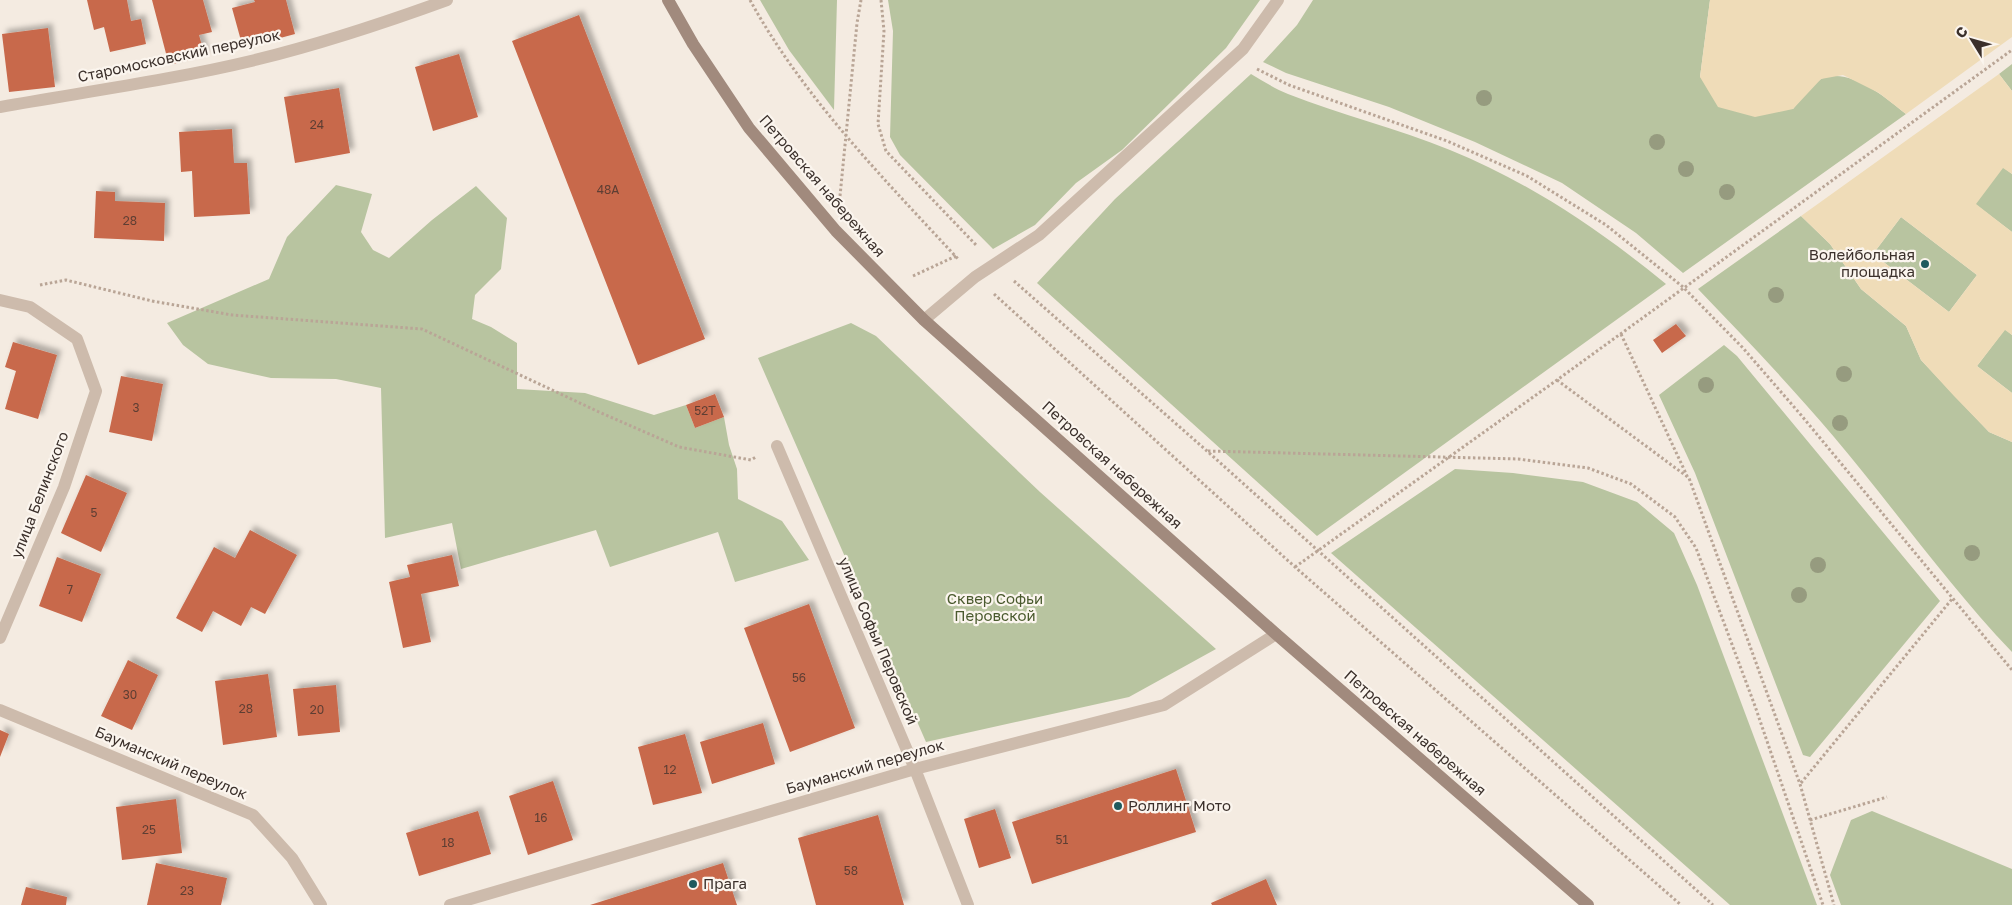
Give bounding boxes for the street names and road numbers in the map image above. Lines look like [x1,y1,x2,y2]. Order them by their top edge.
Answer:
street label: Старомосковский переулок [76,25,282,85]
street label: Петровская набережная [756,111,889,260]
street label: Петровская набережная [1039,397,1186,532]
street label: улица Белинского [7,429,72,561]
street label: улица Софьи Перовской [835,554,922,727]
street label: Петровская набережная [1341,666,1490,799]
street label: Бауманский переулок [93,722,251,802]
street label: Бауманский переулок [784,735,946,797]

